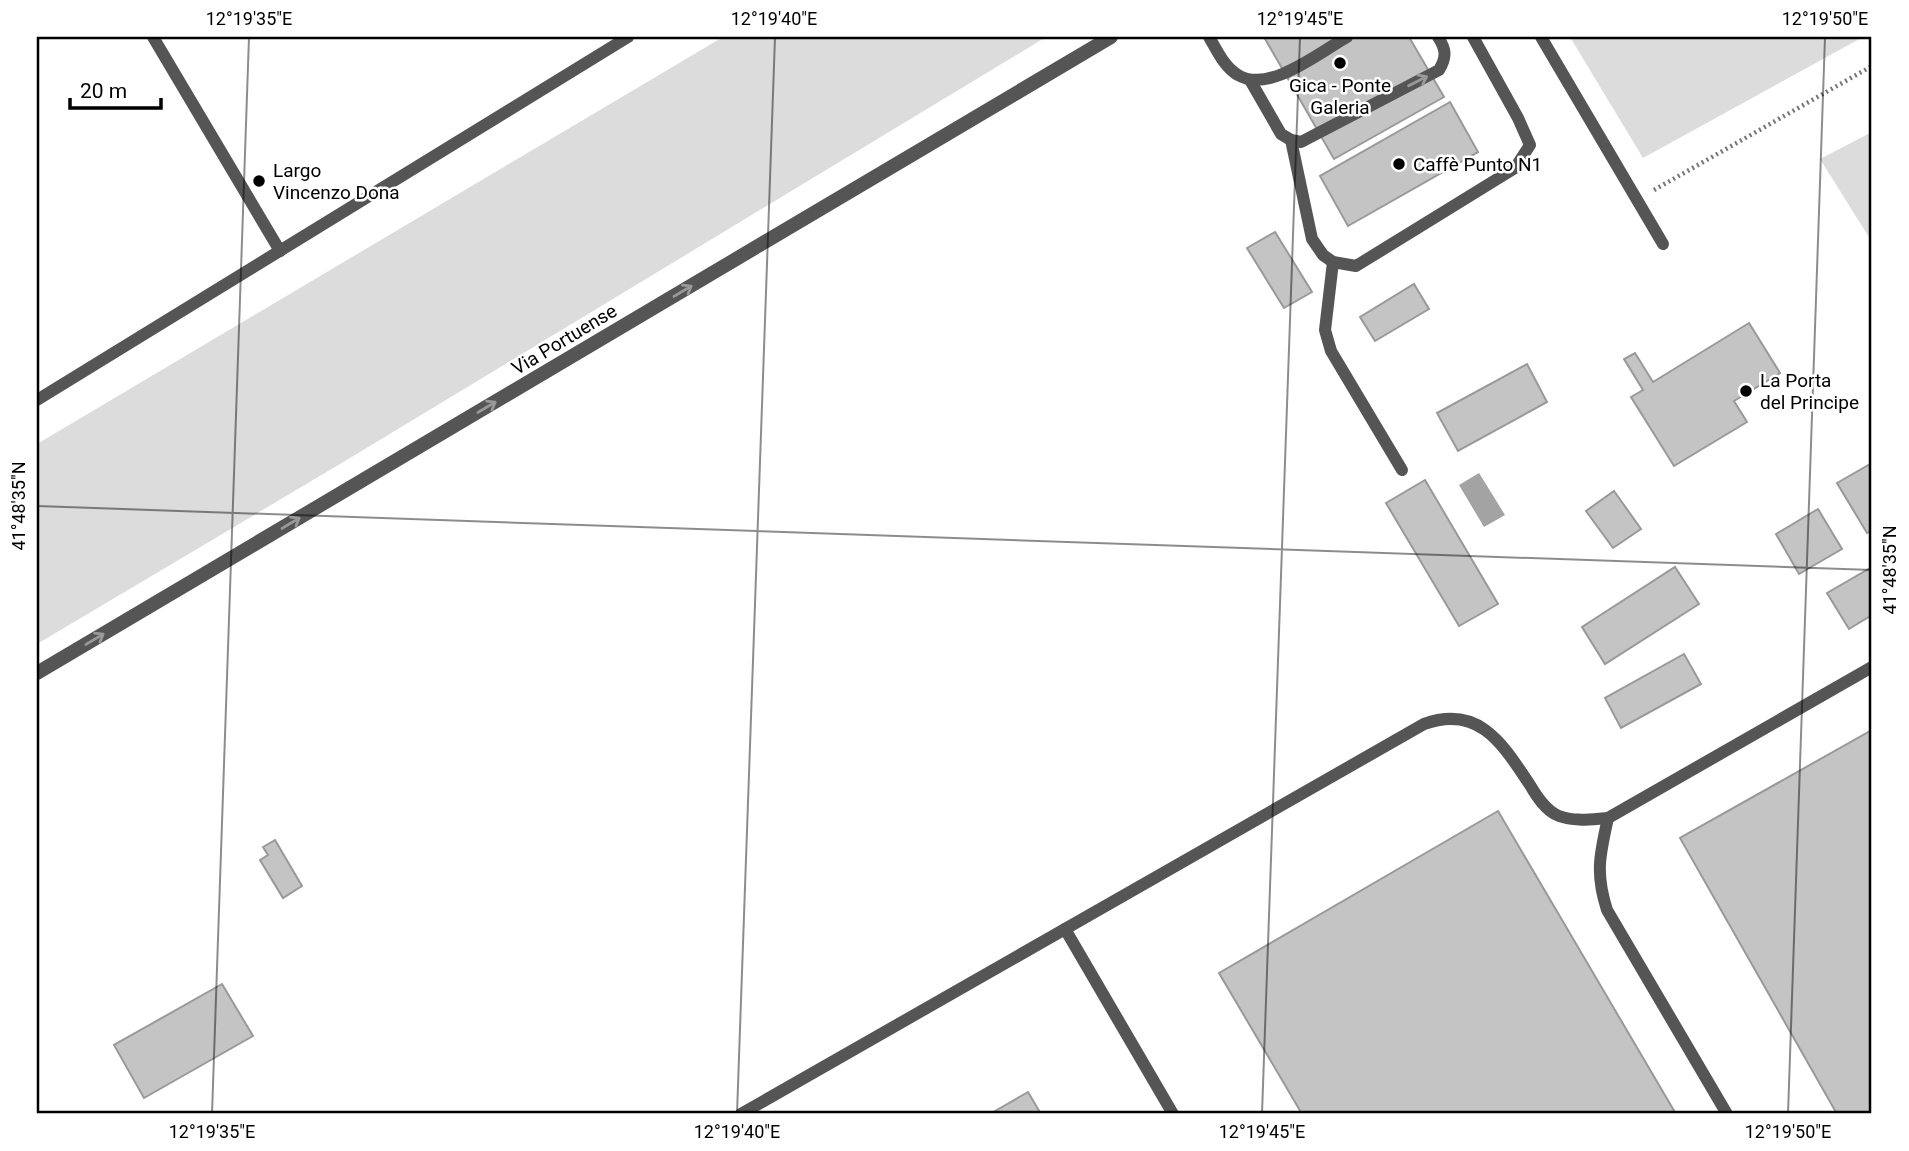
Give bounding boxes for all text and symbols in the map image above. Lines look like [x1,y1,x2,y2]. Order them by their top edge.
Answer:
text: 12°19'35"E [206,8,292,29]
text: 12°19'40"E [731,8,817,29]
text: 12°19'45"E [1257,8,1343,29]
text: 12°19'50"E [1782,8,1868,29]
marker: Gica - Ponte Galeria [1332,55,1348,71]
scale bar [70,66,161,110]
place label: Gica - Ponte Galeria [1289,74,1391,119]
one-way arrow [1407,74,1428,88]
text: 20 m [80,79,127,103]
place label: Caffè Punto N1 [1413,153,1542,176]
marker: Caffè Punto N1 [1391,156,1407,172]
place label: Largo Vincenzo Dona [273,159,400,204]
marker: Largo Vincenzo Dona [251,173,267,189]
one-way arrow [672,283,692,297]
street label: Via Portuense [508,299,621,380]
place label: La Porta del Principe [1760,369,1859,414]
marker: La Porta del Principe [1738,383,1754,399]
one-way arrow [476,399,496,413]
text: 41°48'35"N [8,461,29,551]
one-way arrow [281,515,301,529]
text: 41°48'35"N [1879,525,1900,615]
one-way arrow [85,631,105,645]
text: 12°19'35"E [169,1121,255,1142]
text: 12°19'40"E [694,1121,780,1142]
text: 12°19'45"E [1219,1121,1305,1142]
text: 12°19'50"E [1745,1121,1831,1142]

